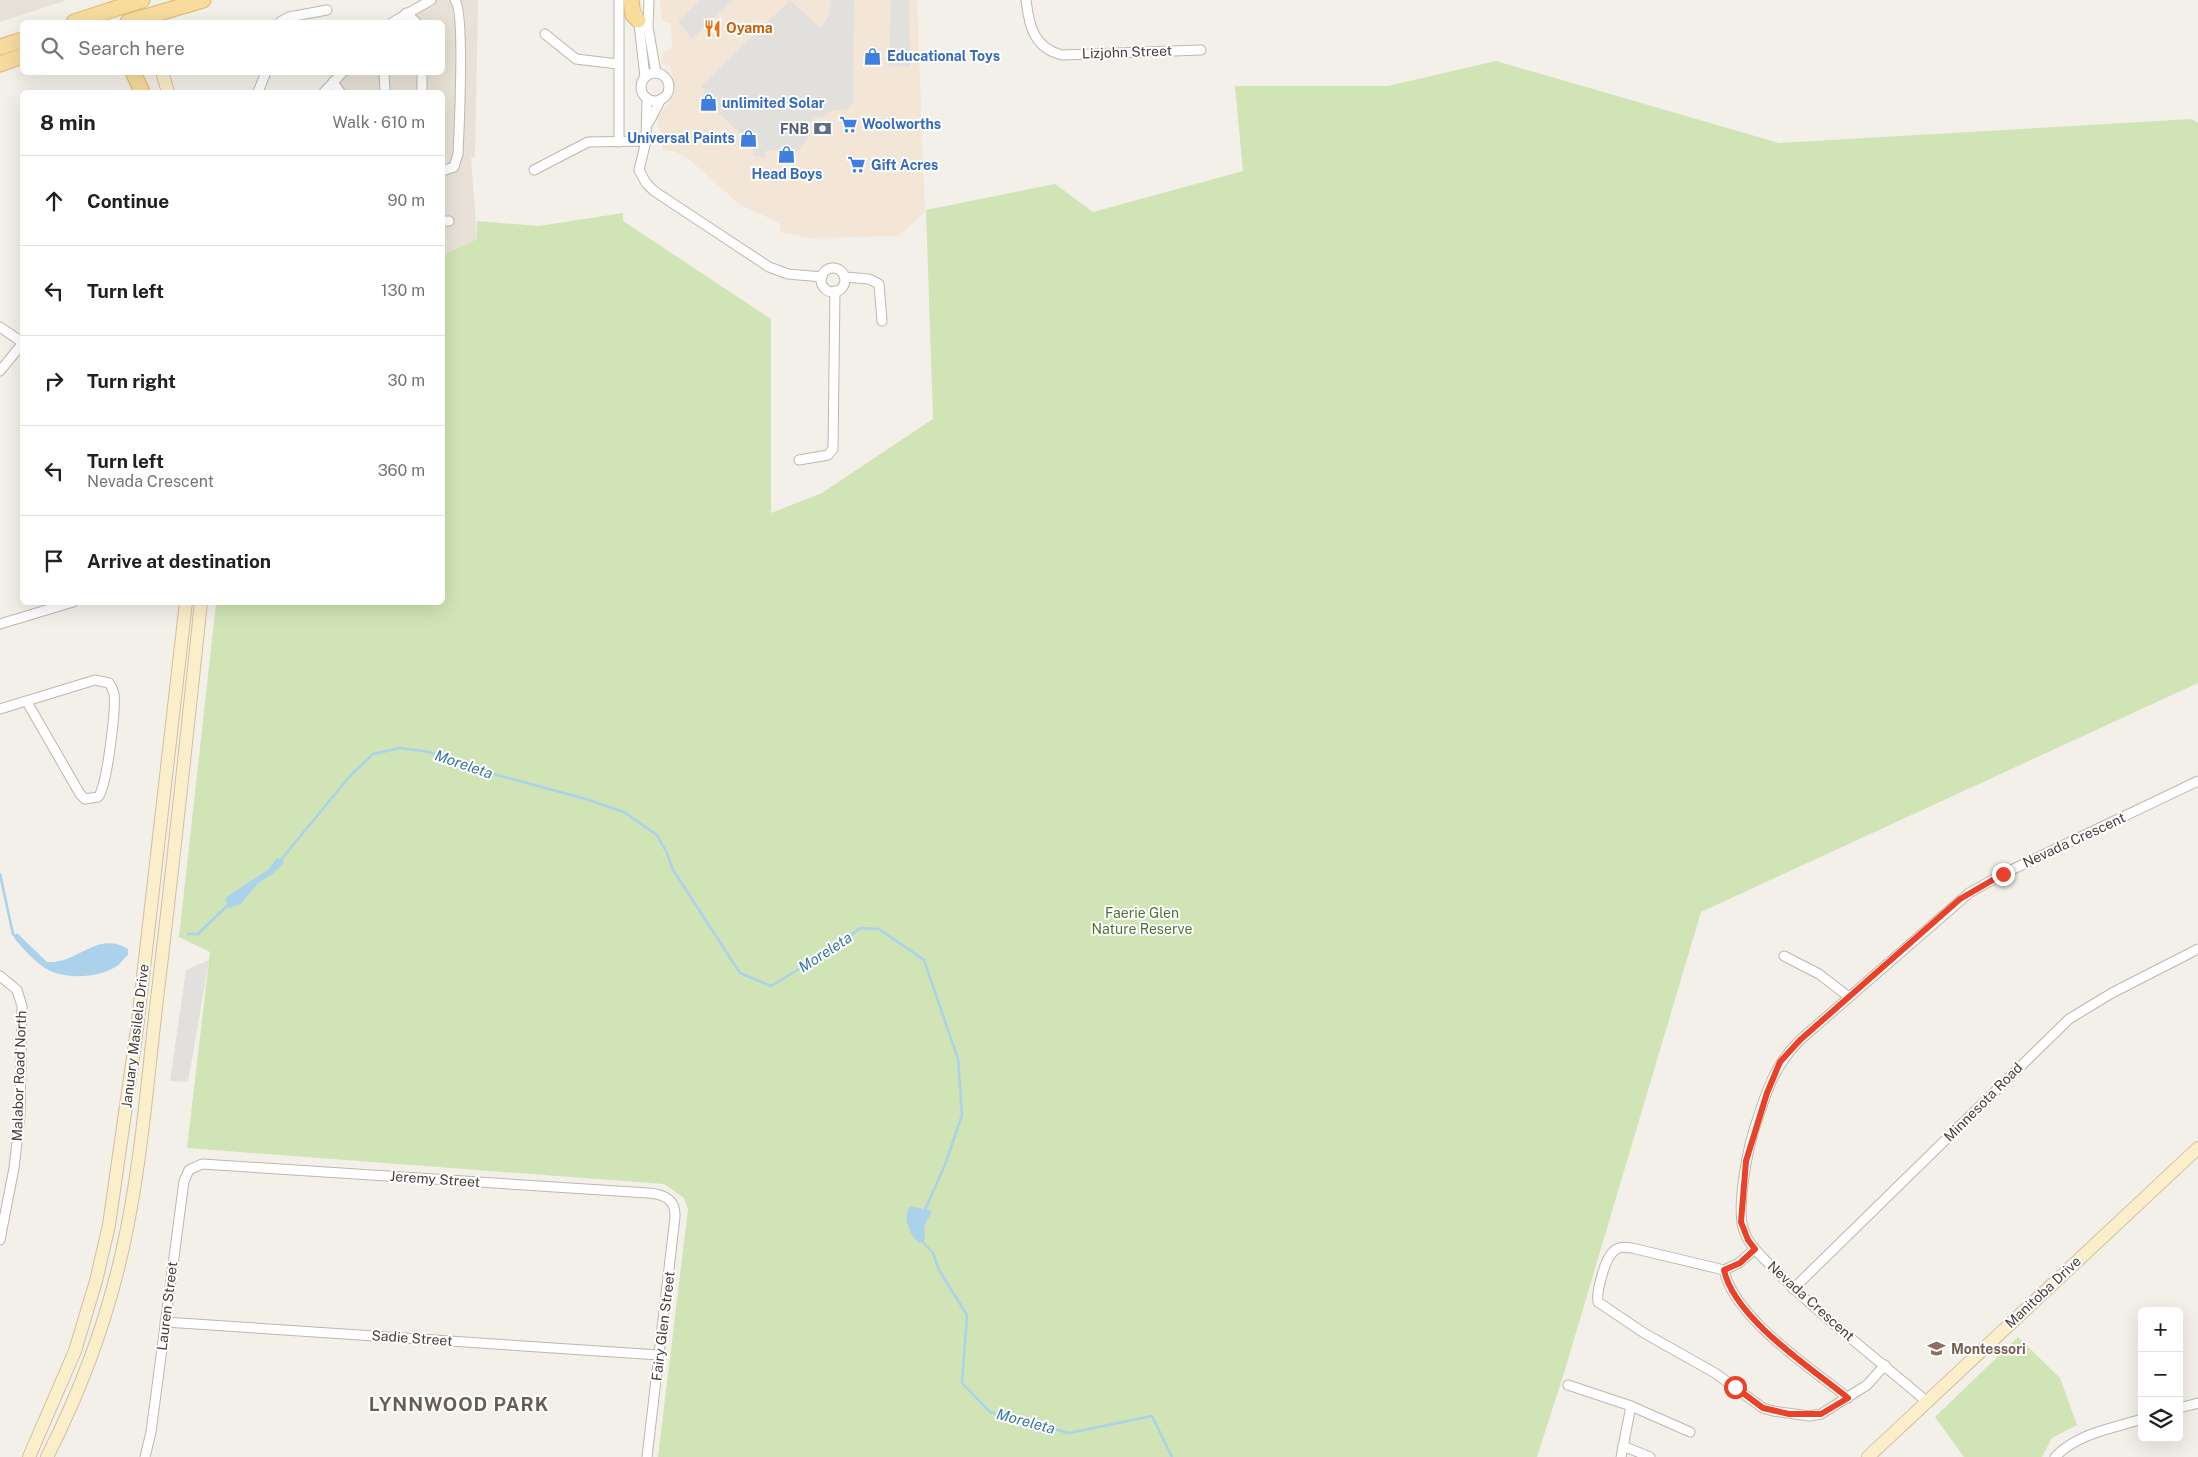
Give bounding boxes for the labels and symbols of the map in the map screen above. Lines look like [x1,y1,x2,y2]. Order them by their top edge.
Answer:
restaurant icon: Oyama [702,18,722,38]
place label: Oyama [726,20,773,36]
street label: Lizjohn Street [1082,42,1172,62]
shop icon: Educational Toys [863,46,883,66]
place label: Educational Toys [887,48,1000,64]
shop icon: unlimited Solar [698,93,718,113]
place label: unlimited Solar [722,95,825,111]
supermarket icon: Woolworths [838,114,858,134]
place label: Woolworths [862,116,941,132]
bank icon: FNB [813,119,833,139]
place label: FNB [780,121,809,137]
shop icon: Universal Paints [739,128,759,148]
place label: Universal Paints [627,130,735,146]
shop icon: Head Boys [777,144,797,164]
supermarket icon: Gift Acres [847,155,867,175]
place label: Gift Acres [871,157,938,173]
place label: Head Boys [752,166,822,182]
water label: Moreleta [433,746,495,782]
street label: Nevada Crescent [2020,809,2128,871]
route end [1992,863,2015,886]
park label: Faerie Glen Nature Reserve [1092,905,1192,937]
water label: Moreleta [795,929,855,975]
street label: January Masilela Drive [118,963,152,1109]
street label: Malabor Road North [9,1010,29,1142]
street label: Minnesota Road [1940,1059,2026,1145]
street label: Jeremy Street [389,1168,481,1190]
street label: Manitoba Drive [2002,1253,2084,1331]
street label: Nevada Crescent [1764,1258,1858,1344]
street label: Lauren Street [154,1261,180,1351]
street label: Fairy Glen Street [648,1270,678,1382]
street label: Sadie Street [371,1327,453,1349]
school or university icon: Montessori [1927,1339,1947,1359]
place label: Montessori [1951,1341,2026,1357]
route start [1724,1376,1747,1399]
district label: LYNNWOOD PARK [369,1393,549,1415]
water label: Moreleta [995,1405,1057,1437]

